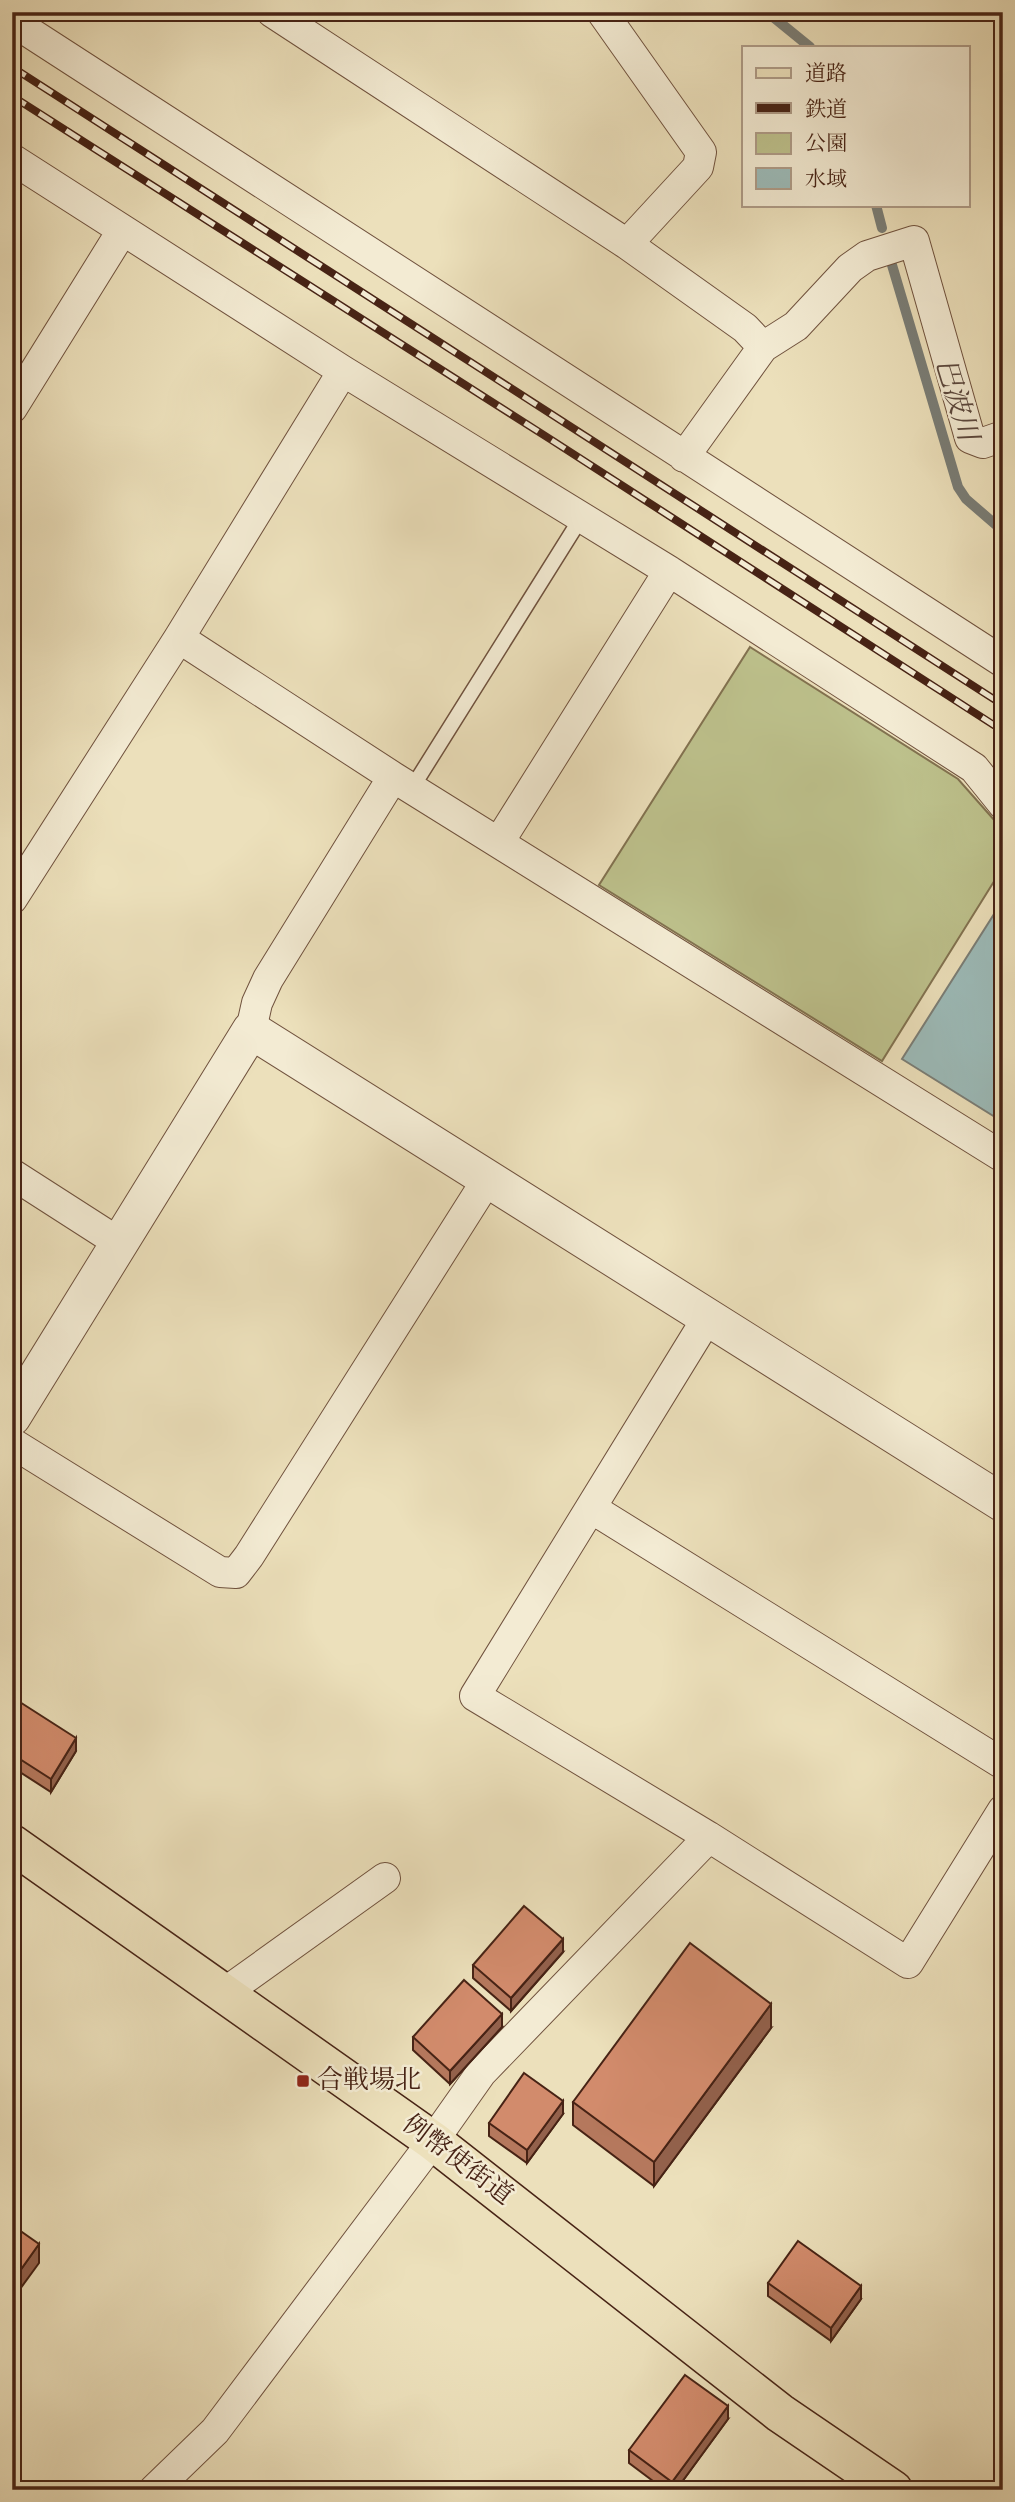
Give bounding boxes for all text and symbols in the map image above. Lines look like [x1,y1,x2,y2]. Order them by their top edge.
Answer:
legend [742,46,970,206]
text: 道路 [805,60,847,90]
text: 鉄道 [805,96,847,126]
text: 公園 [805,130,847,160]
text: 水域 [805,166,847,196]
water label: 巴波川 [924,354,987,449]
place label: 合戦場北 [317,2063,421,2100]
marker: 合戦場北 [295,2073,311,2089]
street label: 例幣使街道 [394,2107,520,2215]

